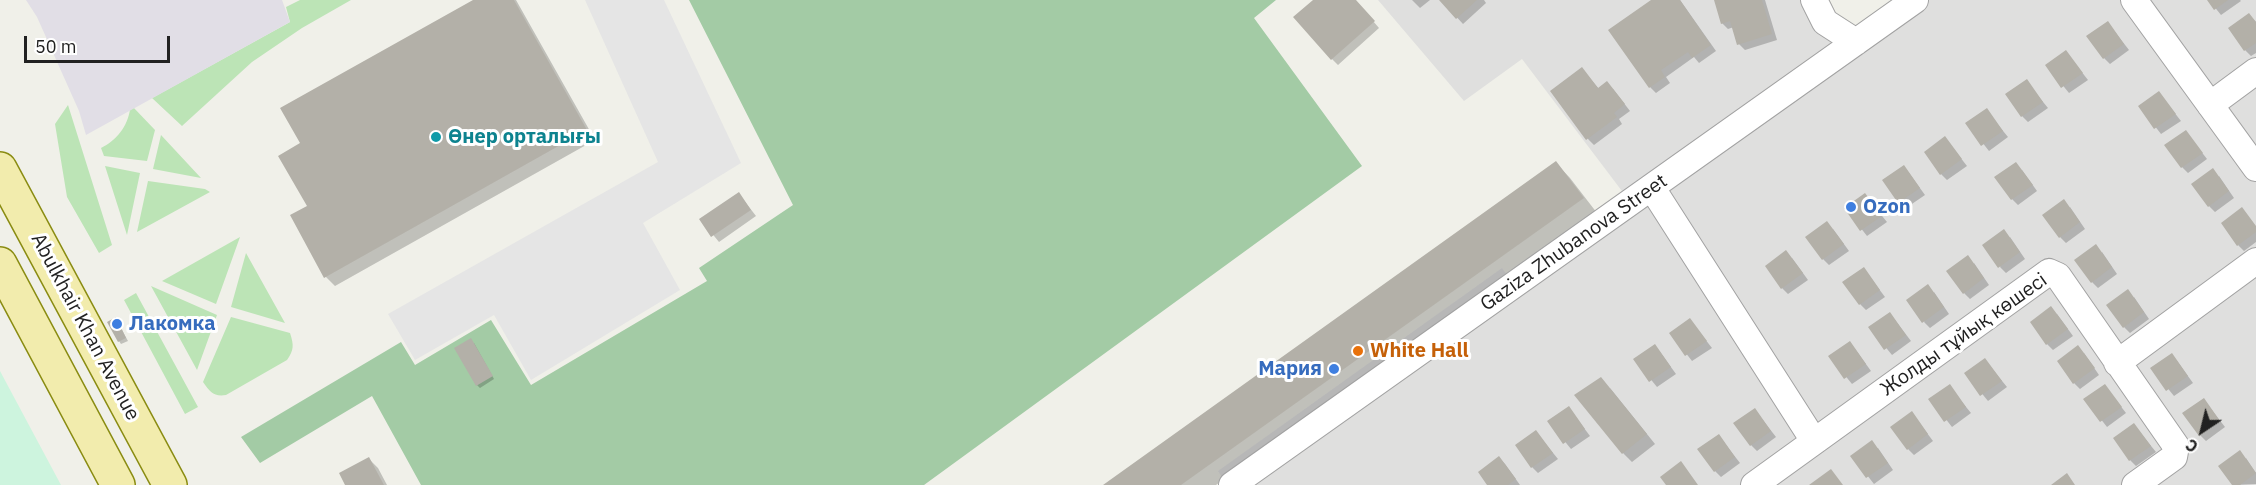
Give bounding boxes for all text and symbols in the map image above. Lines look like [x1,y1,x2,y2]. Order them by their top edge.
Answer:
scale bar [27,24,172,62]
text: 50 m [35,35,77,58]
place label: Өнер орталығы [448,125,601,149]
marker: Өнер орталығы [429,130,443,144]
street label: Gaziza Zhubanova Street [1476,169,1672,317]
place label: Ozon [1863,195,1911,219]
marker: Ozon [1844,200,1858,214]
street label: Abulkhair Khan Avenue [25,229,145,425]
street label: Жолды тұйық көшесі [1876,268,2052,402]
place label: Лакомка [129,312,216,336]
marker: Лакомка [110,317,124,331]
place label: White Hall [1370,339,1468,363]
marker: White Hall [1351,344,1365,358]
place label: Мария [1258,357,1322,381]
marker: Мария [1327,362,1341,376]
north arrow [2172,401,2232,461]
text: С [2182,435,2202,457]

